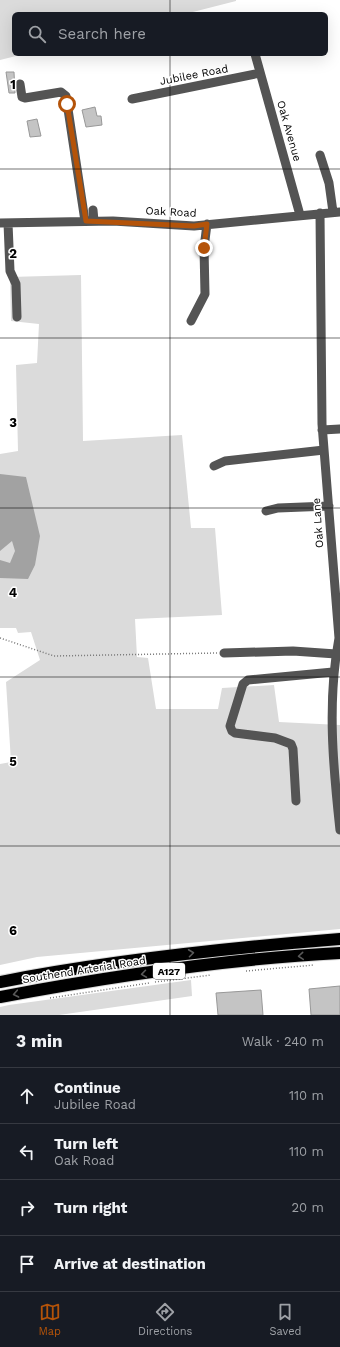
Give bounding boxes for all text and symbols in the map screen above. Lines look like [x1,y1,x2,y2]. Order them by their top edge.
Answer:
search box [12,12,328,56]
icon: search [26,23,48,45]
text: Search here [58,25,146,43]
street label: Jubilee Road [159,62,229,88]
text: 1 [10,77,16,92]
route start [58,95,76,113]
street label: Oak Avenue [274,99,304,163]
street label: Oak Road [145,204,197,220]
route end [195,239,213,257]
text: 2 [9,246,17,261]
text: 3 [9,415,17,430]
street label: Oak Lane [310,498,326,548]
text: 4 [9,585,18,600]
text: 5 [9,754,17,769]
text: 6 [9,923,17,938]
one-way arrow [188,949,194,958]
one-way arrow [298,951,304,960]
street label: Southend Arterial Road [21,954,147,986]
road number: A127 [153,963,185,979]
one-way arrow [141,969,147,978]
one-way arrow [13,989,19,998]
text: 3 min [16,1031,62,1051]
text: Walk · 240 m [242,1034,324,1049]
text: Continue [54,1079,121,1097]
icon: ahead [16,1085,38,1107]
text: 110 m [289,1088,324,1103]
text: Jubilee Road [54,1097,136,1112]
text: Turn left [54,1135,118,1153]
icon: left [16,1141,38,1163]
text: 110 m [289,1144,324,1159]
text: Oak Road [54,1153,114,1168]
icon: right [16,1197,38,1219]
text: Turn right [54,1199,127,1217]
text: 20 m [292,1200,324,1215]
icon: arrive [16,1253,38,1275]
text: Arrive at destination [54,1255,206,1273]
tab: Map [39,1301,61,1338]
tab: Directions [138,1301,192,1338]
tab: Saved [269,1301,301,1338]

